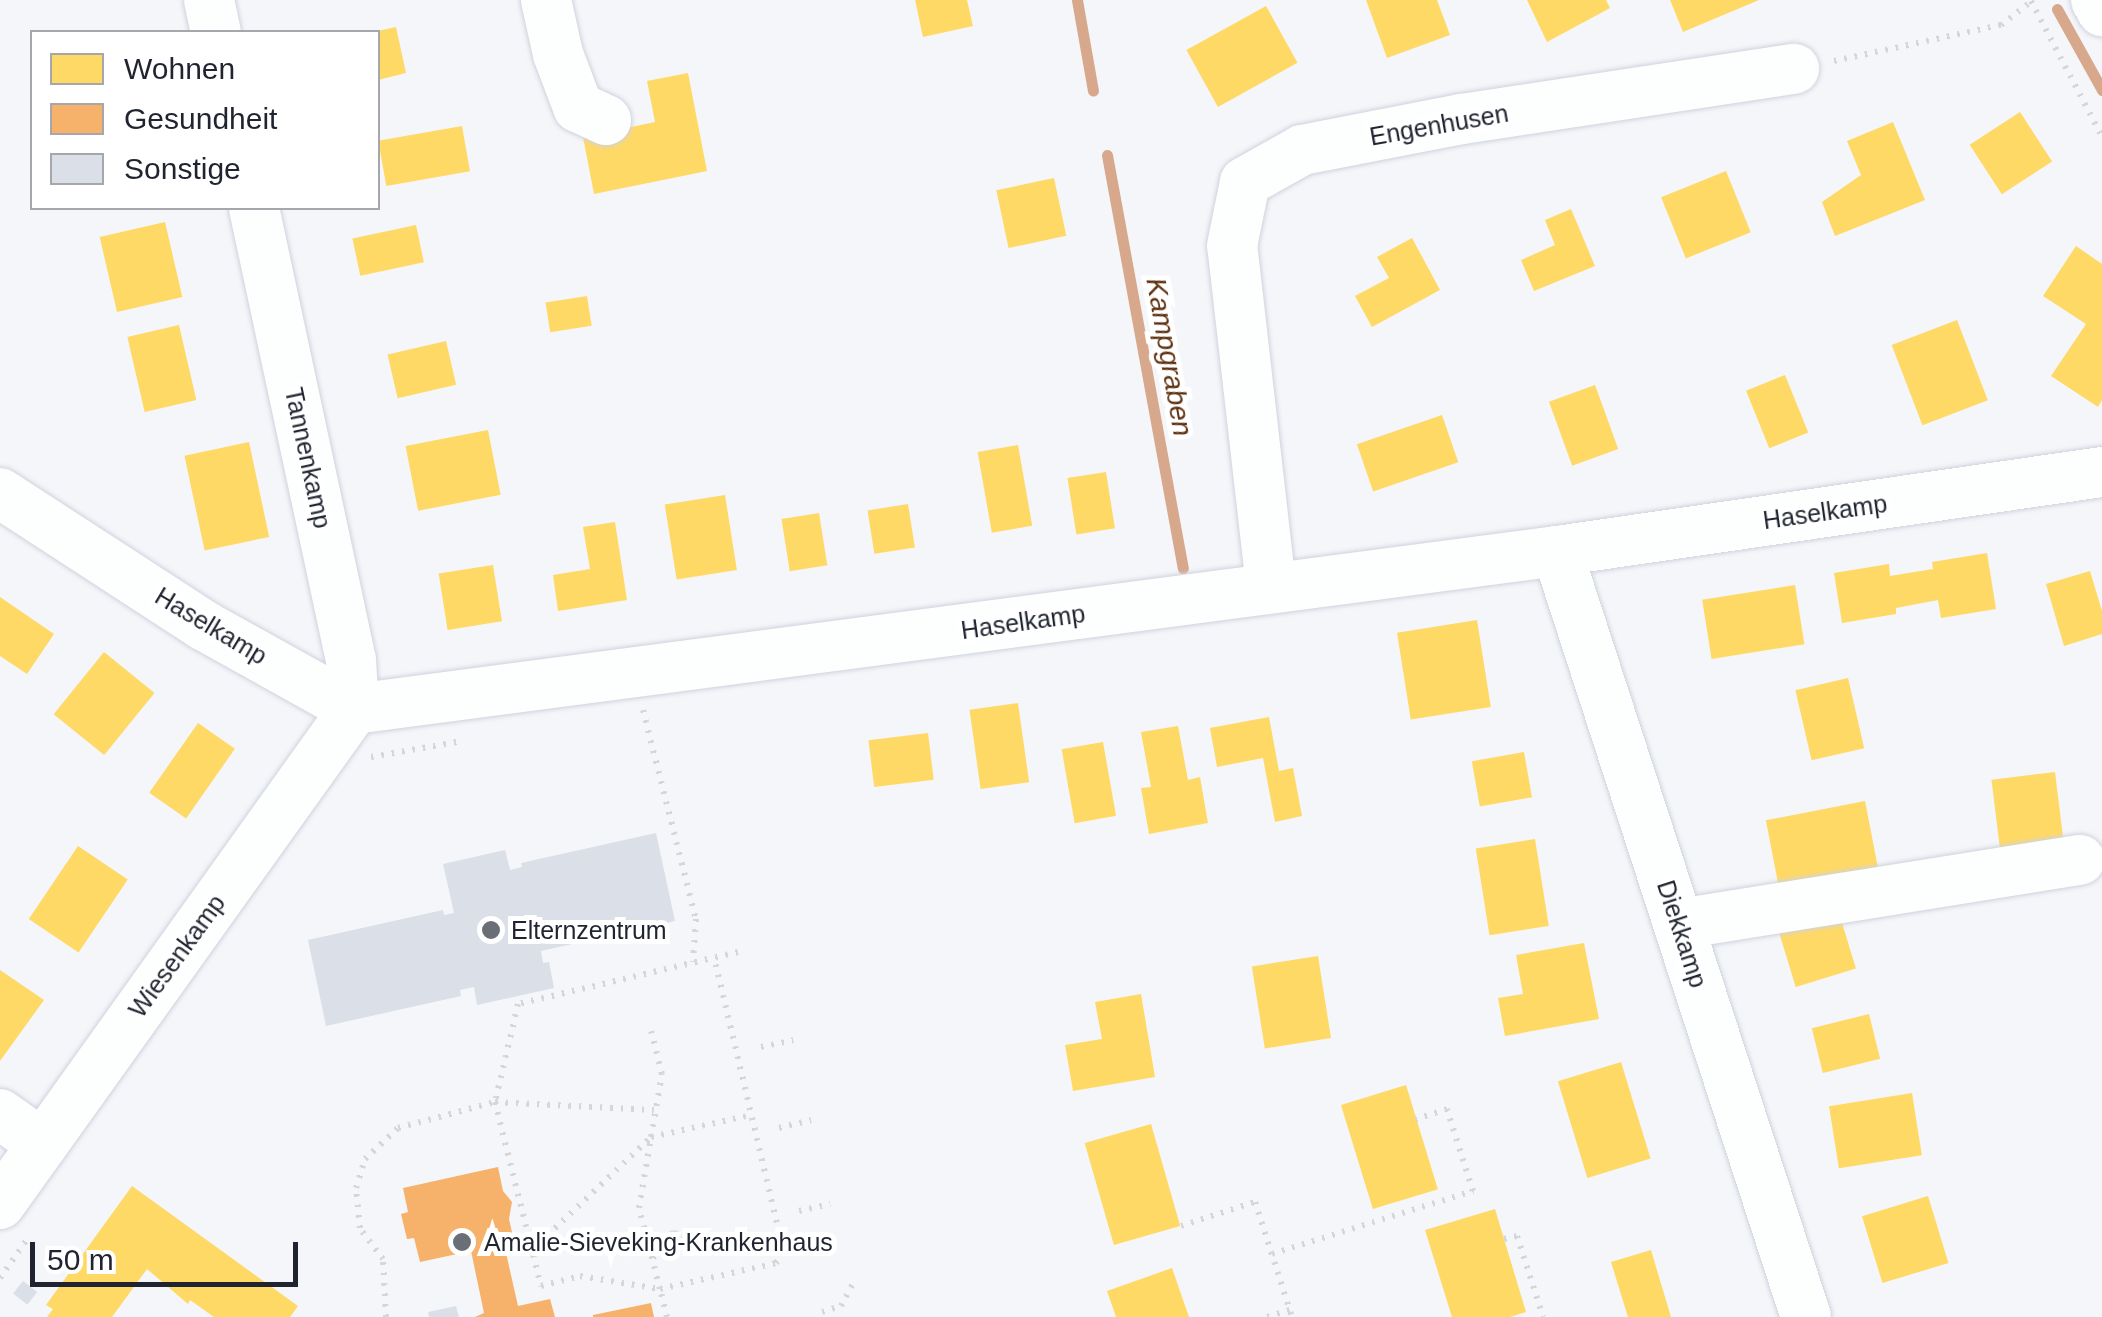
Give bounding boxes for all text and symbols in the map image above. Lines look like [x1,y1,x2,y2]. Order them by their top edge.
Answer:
legend [30,30,380,210]
text: Wohnen [124,52,235,85]
street label: Engenhusen [1367,98,1511,152]
text: Gesundheit [124,102,277,135]
text: Sonstige [124,152,241,185]
water label: Kampgraben [1139,275,1199,439]
street label: Tannenkamp [278,385,338,531]
street label: Haselkamp [1761,488,1889,536]
street label: Haselkamp [150,581,272,671]
street label: Haselkamp [959,598,1087,646]
street label: Diekkamp [1651,877,1713,991]
street label: Wiesenkamp [122,889,232,1023]
place label: Elternzentrum [511,915,667,945]
marker: Elternzentrum [480,919,502,941]
scale bar [35,1222,302,1284]
place label: Amalie-Sieveking-Krankenhaus [484,1227,833,1257]
marker: Amalie-Sieveking-Krankenhaus [449,1229,475,1255]
text: 50 m [47,1243,114,1276]

